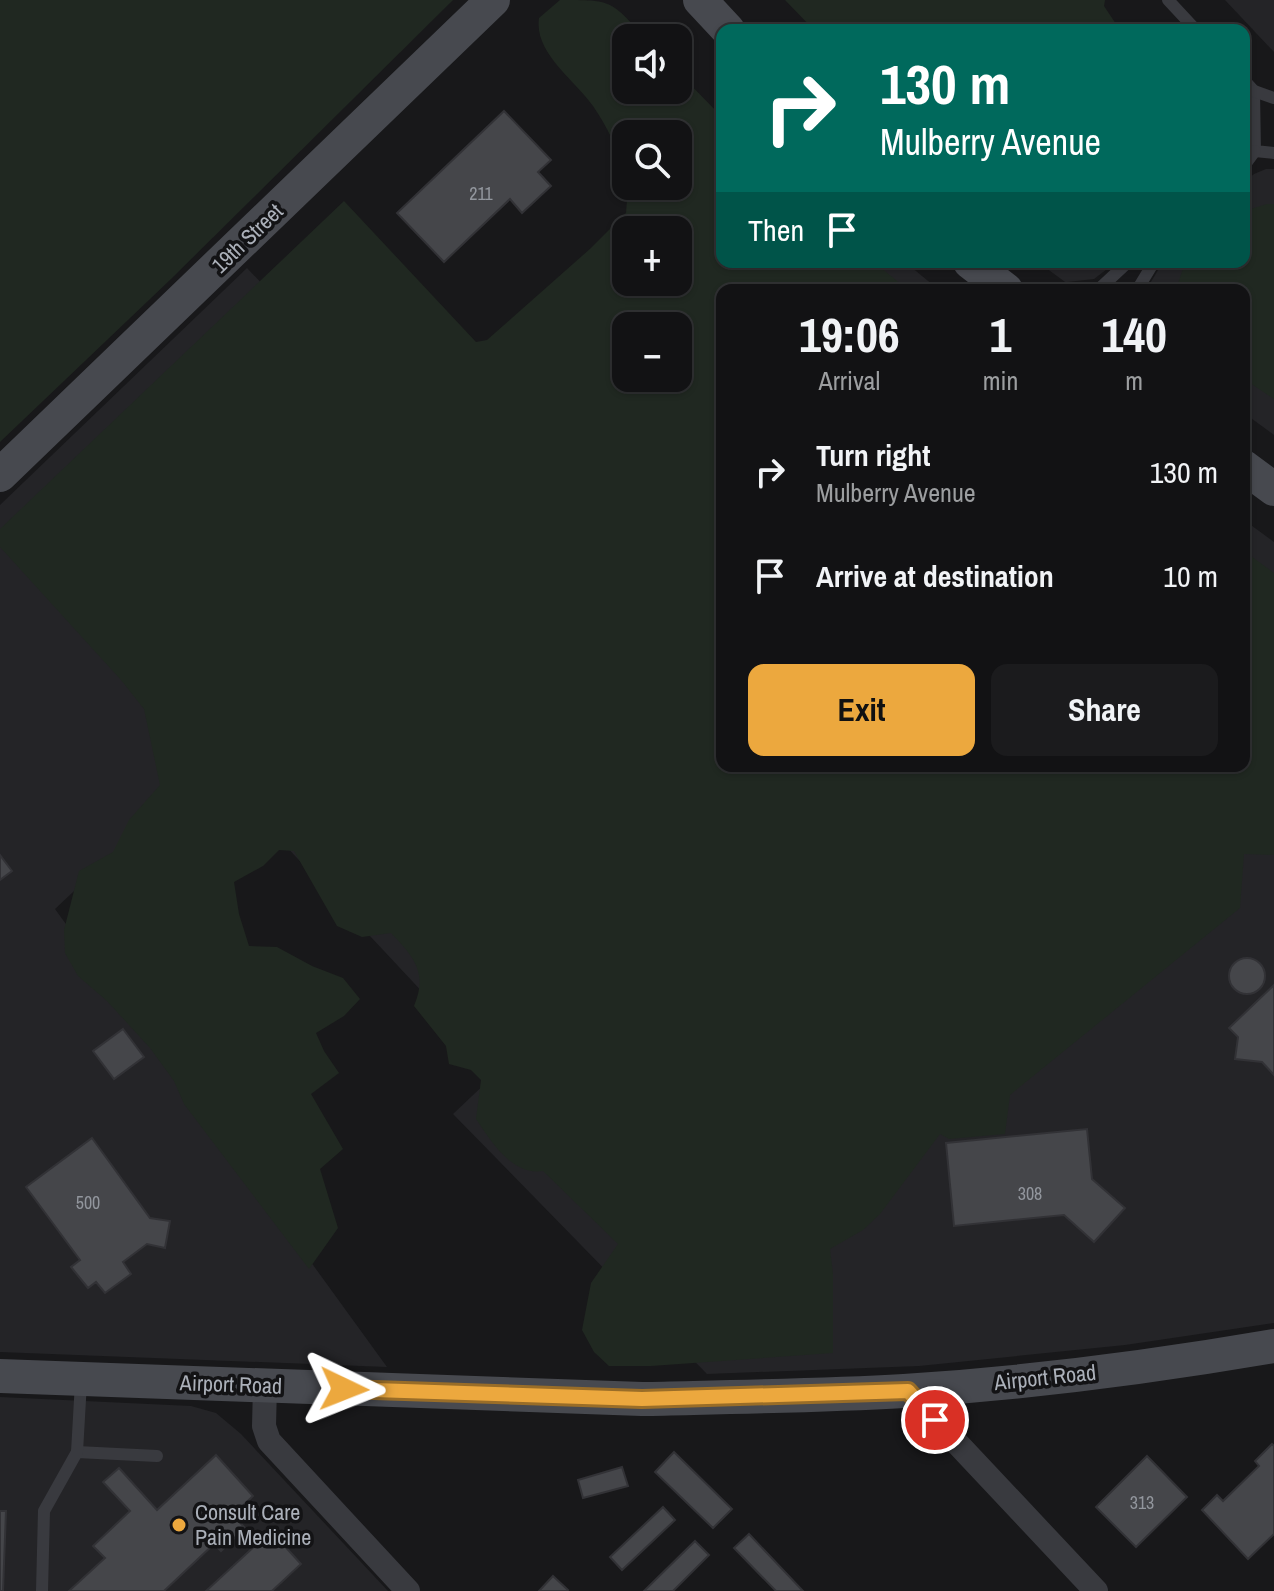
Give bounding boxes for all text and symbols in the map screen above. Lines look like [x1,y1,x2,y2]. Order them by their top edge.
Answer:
map controls [612,24,692,392]
button: sound [612,24,692,104]
text: 130 m [880,46,1010,121]
icon: right [748,56,852,160]
text: Mulberry Avenue [880,118,1101,166]
button: search [612,120,692,200]
house number: 211 [469,181,494,206]
street label: 19th Street [205,197,289,279]
icon: arrive [820,208,864,252]
text: Then [748,210,804,250]
button: + [612,216,692,296]
text: 19:06 [799,302,900,367]
text: 1 [990,302,1011,367]
text: 140 [1101,302,1167,367]
button: − [612,312,692,392]
text: Arrival [819,363,880,398]
text: min [983,363,1018,398]
text: m [1125,363,1143,398]
text: Turn right [816,435,930,475]
icon: right [748,450,792,494]
text: 130 m [1150,452,1218,492]
text: Mulberry Avenue [816,475,976,510]
icon: arrive [748,554,792,598]
text: Arrive at destination [816,556,1054,596]
text: 10 m [1163,556,1218,596]
button: Exit [748,664,975,756]
button: Share [991,664,1218,756]
house number: 308 [1018,1181,1042,1206]
house number: 500 [76,1190,100,1215]
position arrow [302,1347,386,1431]
street label: Airport Road [992,1357,1097,1397]
street label: Airport Road [178,1367,283,1401]
pin [901,1386,969,1454]
icon: arrive [913,1398,957,1442]
house number: 313 [1130,1490,1154,1515]
place label: Consult Care Pain Medicine [195,1497,311,1552]
marker: Consult Care Pain Medicine [170,1516,188,1534]

